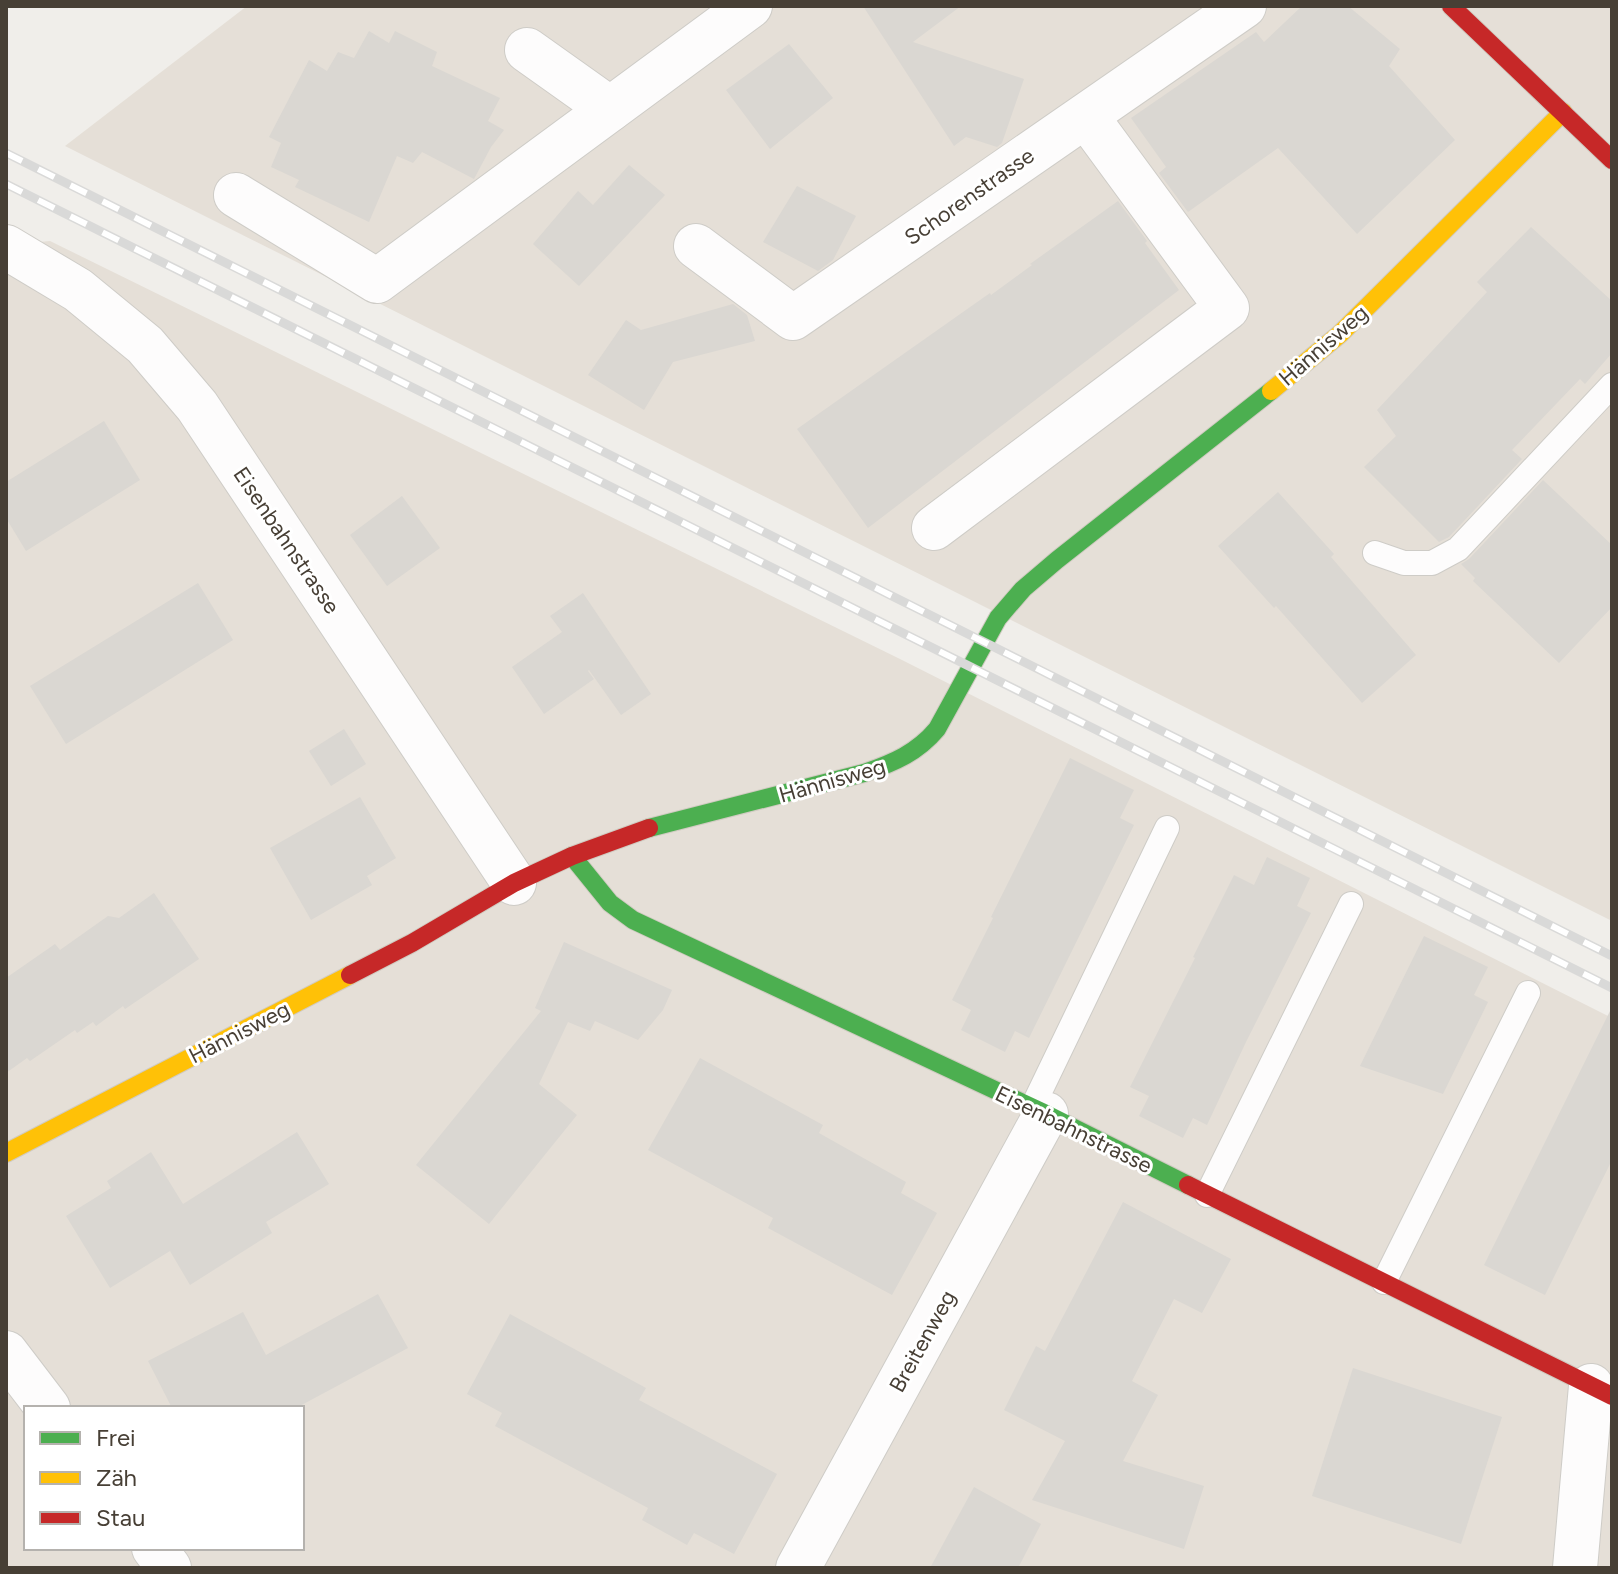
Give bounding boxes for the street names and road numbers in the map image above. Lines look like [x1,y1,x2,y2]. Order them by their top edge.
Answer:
street label: Schorenstrasse [899,142,1039,251]
street label: Hännisweg [1273,299,1374,392]
street label: Eisenbahnstrasse [228,462,346,619]
street label: Hännisweg [776,752,889,809]
street label: Hännisweg [184,996,294,1069]
street label: Eisenbahnstrasse [991,1080,1157,1179]
street label: Breitenweg [883,1286,961,1397]

